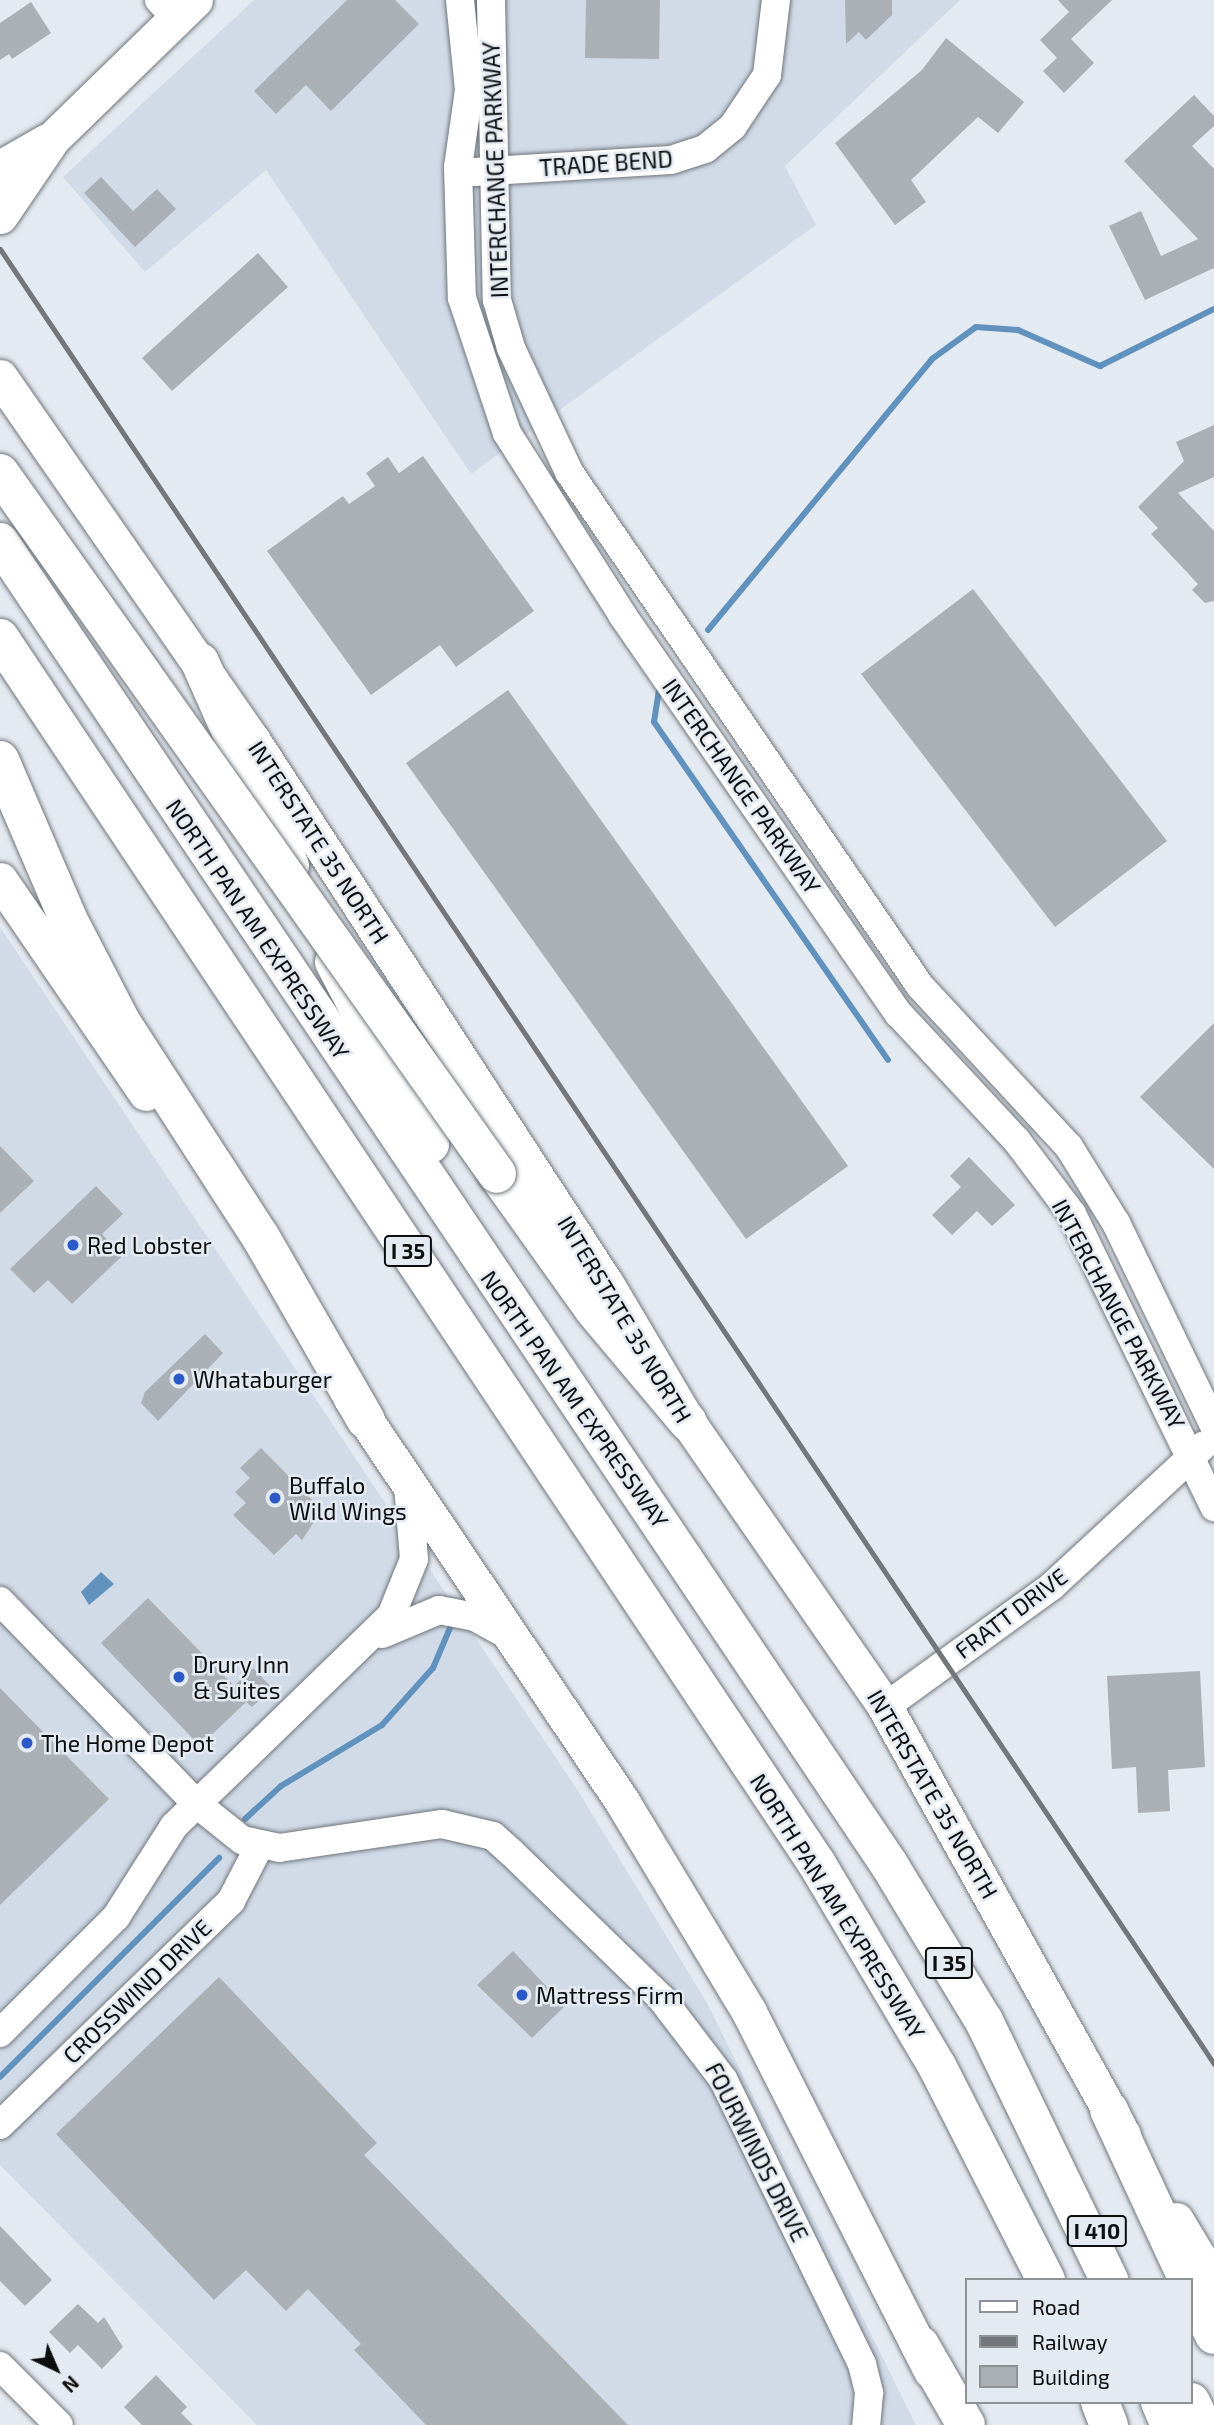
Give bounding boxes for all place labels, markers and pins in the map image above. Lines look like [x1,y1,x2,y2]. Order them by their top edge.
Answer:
place label: Red Lobster [87,1231,212,1259]
marker: Red Lobster [65,1237,81,1253]
place label: Whataburger [193,1365,332,1393]
marker: Whataburger [171,1371,187,1387]
place label: Buffalo Wild Wings [289,1471,407,1525]
marker: Buffalo Wild Wings [267,1490,283,1506]
place label: Drury Inn & Suites [193,1650,290,1704]
marker: Drury Inn & Suites [171,1669,187,1685]
place label: The Home Depot [41,1729,214,1757]
marker: The Home Depot [19,1735,35,1751]
place label: Mattress Firm [536,1981,684,2009]
marker: Mattress Firm [514,1987,530,2003]

